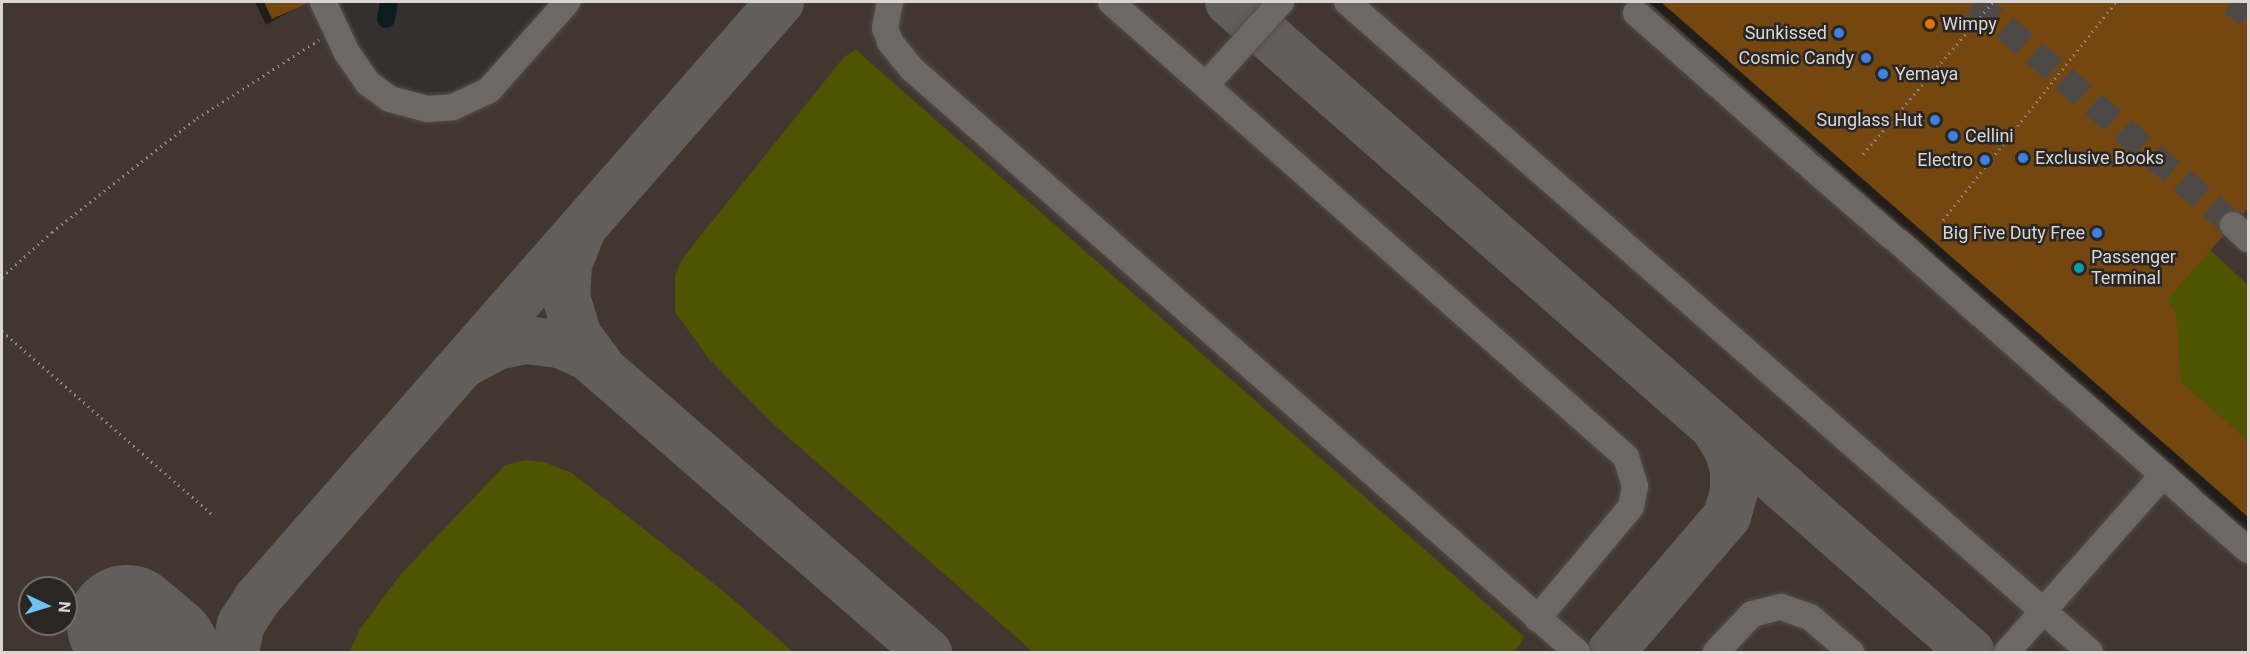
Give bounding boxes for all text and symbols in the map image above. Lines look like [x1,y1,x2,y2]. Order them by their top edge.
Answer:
place label: Wimpy [1942,13,1997,35]
marker: Wimpy [1923,17,1937,31]
place label: Sunkissed [1745,22,1827,44]
marker: Sunkissed [1832,26,1846,40]
place label: Cosmic Candy [1739,47,1854,69]
marker: Cosmic Candy [1859,51,1873,65]
place label: Yemaya [1895,63,1958,85]
marker: Yemaya [1876,67,1890,81]
place label: Sunglass Hut [1816,109,1923,131]
marker: Sunglass Hut [1928,113,1942,127]
place label: Cellini [1965,125,2014,147]
marker: Cellini [1946,129,1960,143]
place label: Exclusive Books [2035,147,2164,169]
place label: Electro [1917,149,1973,171]
marker: Exclusive Books [2016,151,2030,165]
marker: Electro [1978,153,1992,167]
place label: Big Five Duty Free [1943,222,2085,244]
marker: Big Five Duty Free [2090,226,2104,240]
place label: Passenger Terminal [2091,247,2176,290]
marker: Passenger Terminal [2072,261,2086,275]
north arrow [18,576,78,636]
text: N [55,601,74,613]

